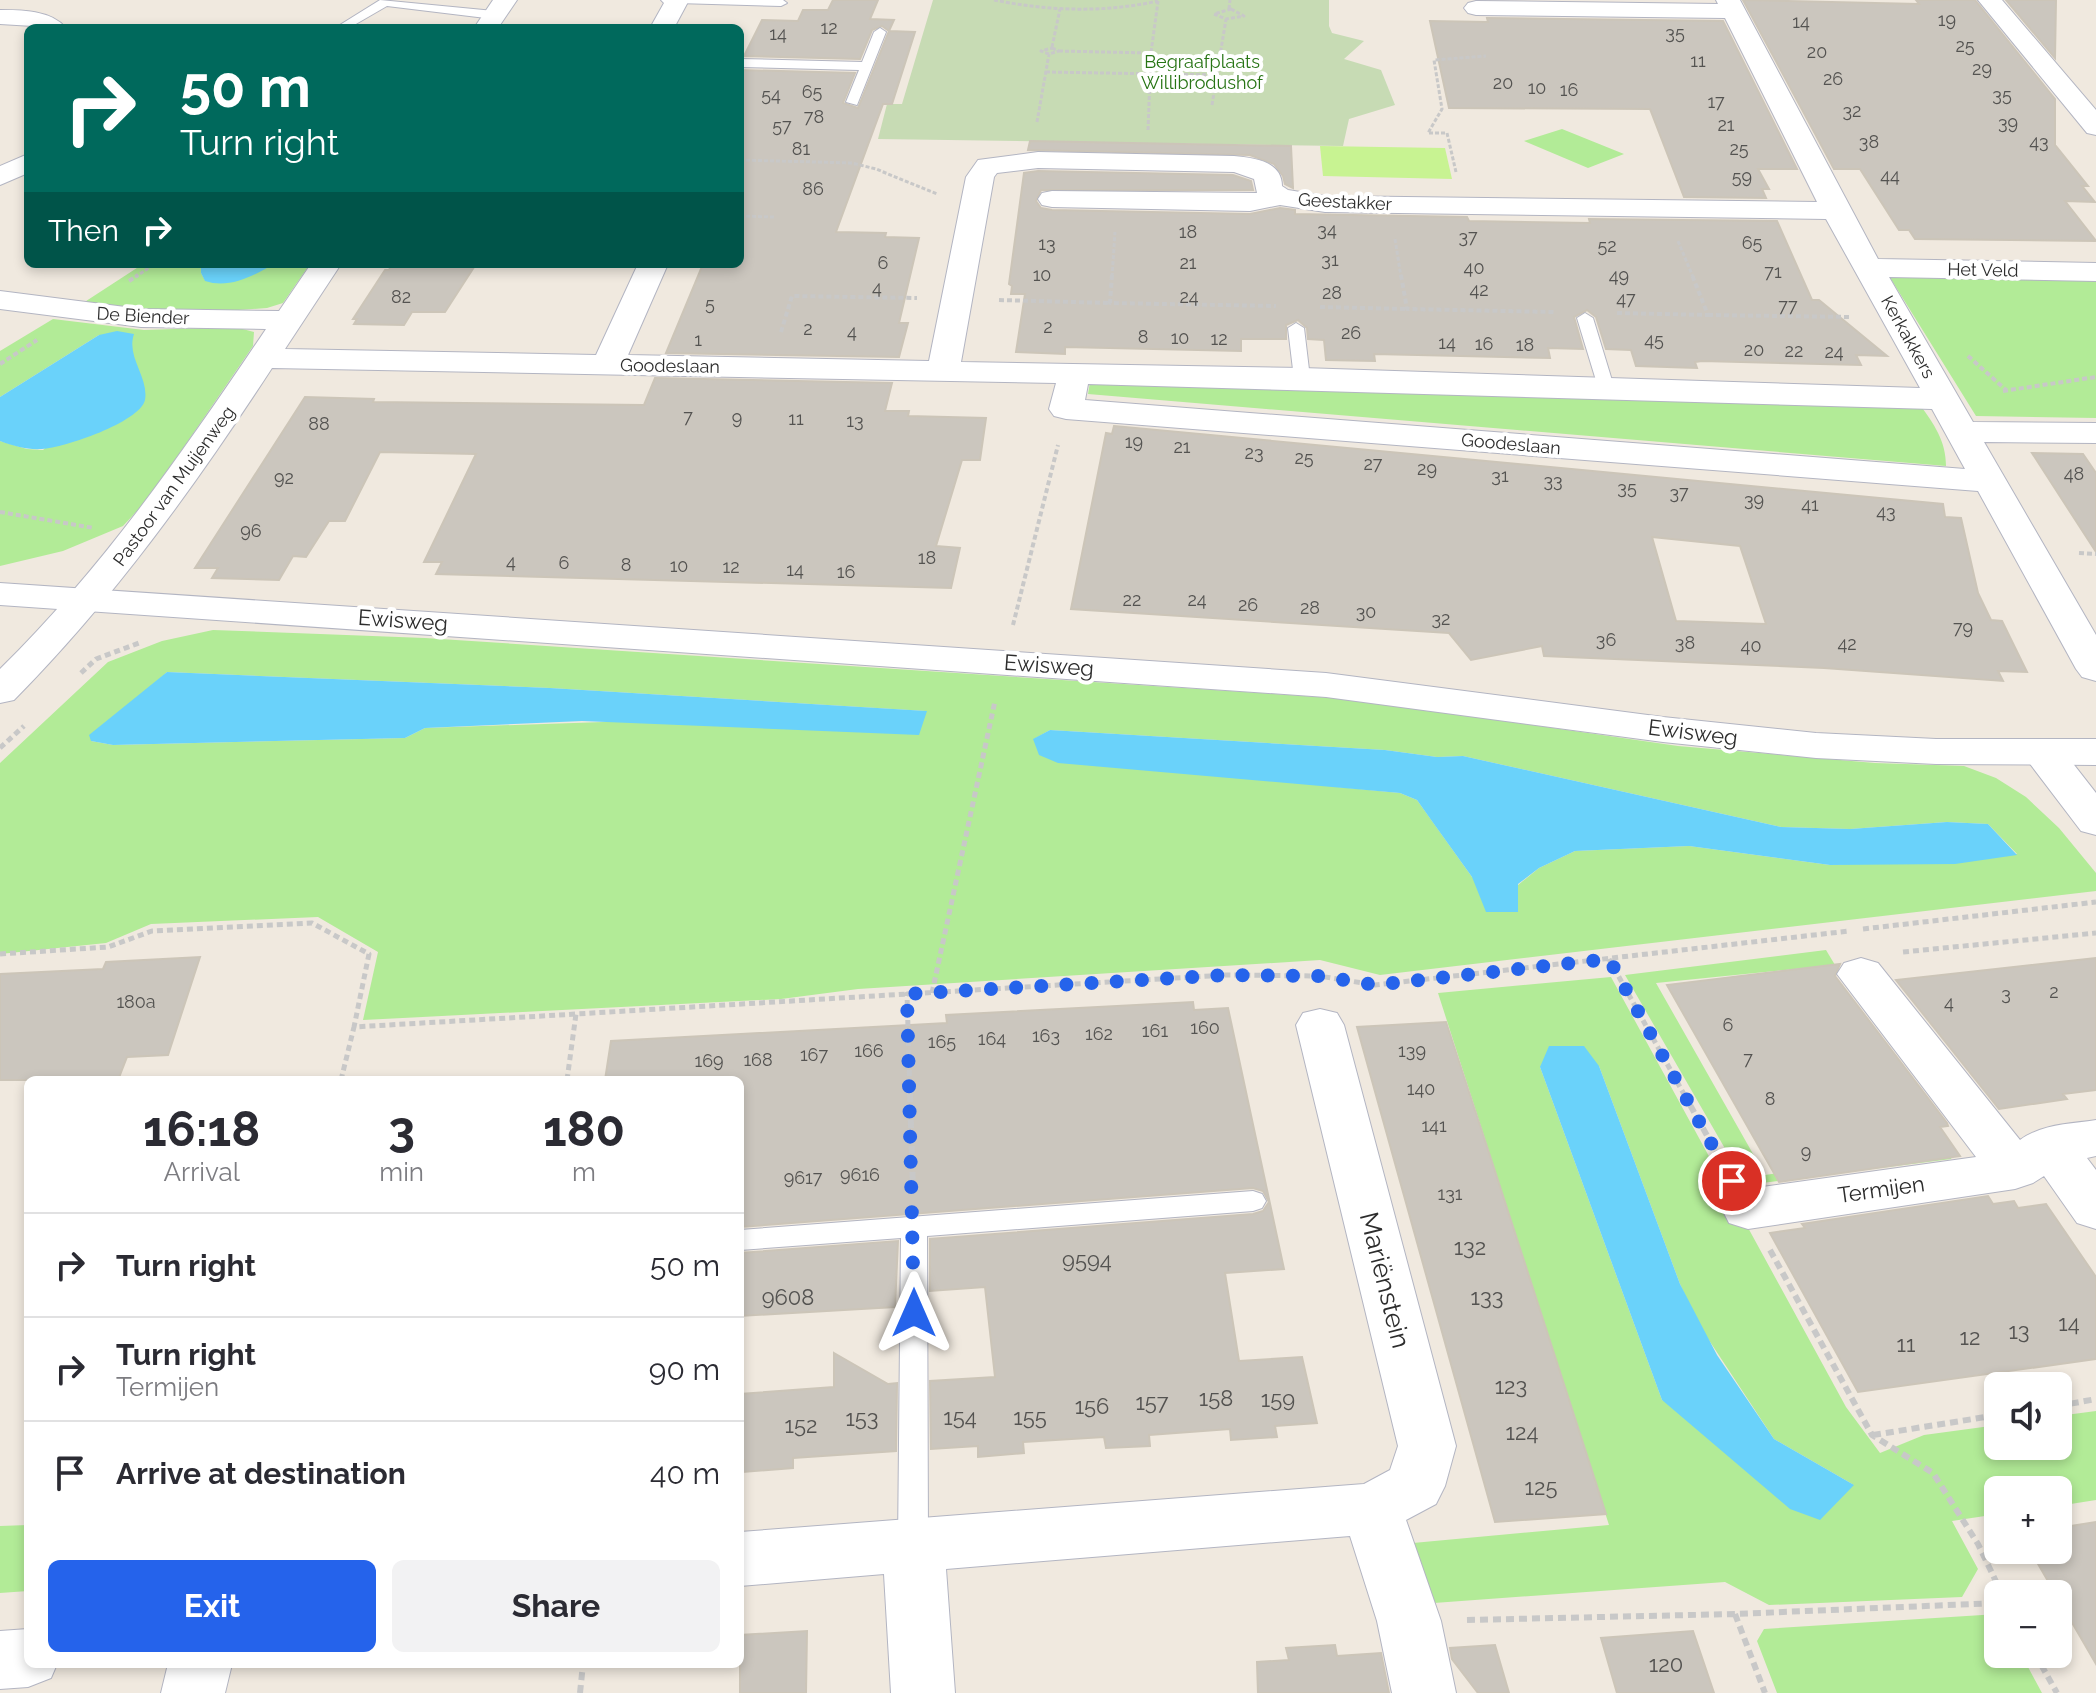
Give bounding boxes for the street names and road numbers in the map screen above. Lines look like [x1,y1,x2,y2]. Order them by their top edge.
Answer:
street label: Geestakker [1298,189,1393,214]
street label: Het Veld [1947,258,2019,281]
street label: Kerkakkers [1877,292,1940,382]
street label: De Biender [96,303,191,328]
street label: Goodeslaan [620,354,720,377]
street label: Pastoor van Muijenweg [109,402,239,570]
street label: Goodeslaan [1460,429,1562,458]
street label: Ewisweg [357,604,449,636]
street label: Ewisweg [1003,649,1095,681]
street label: Ewisweg [1647,714,1739,750]
street label: Termijen [1836,1170,1926,1208]
street label: Mariënstein [1354,1209,1416,1351]

